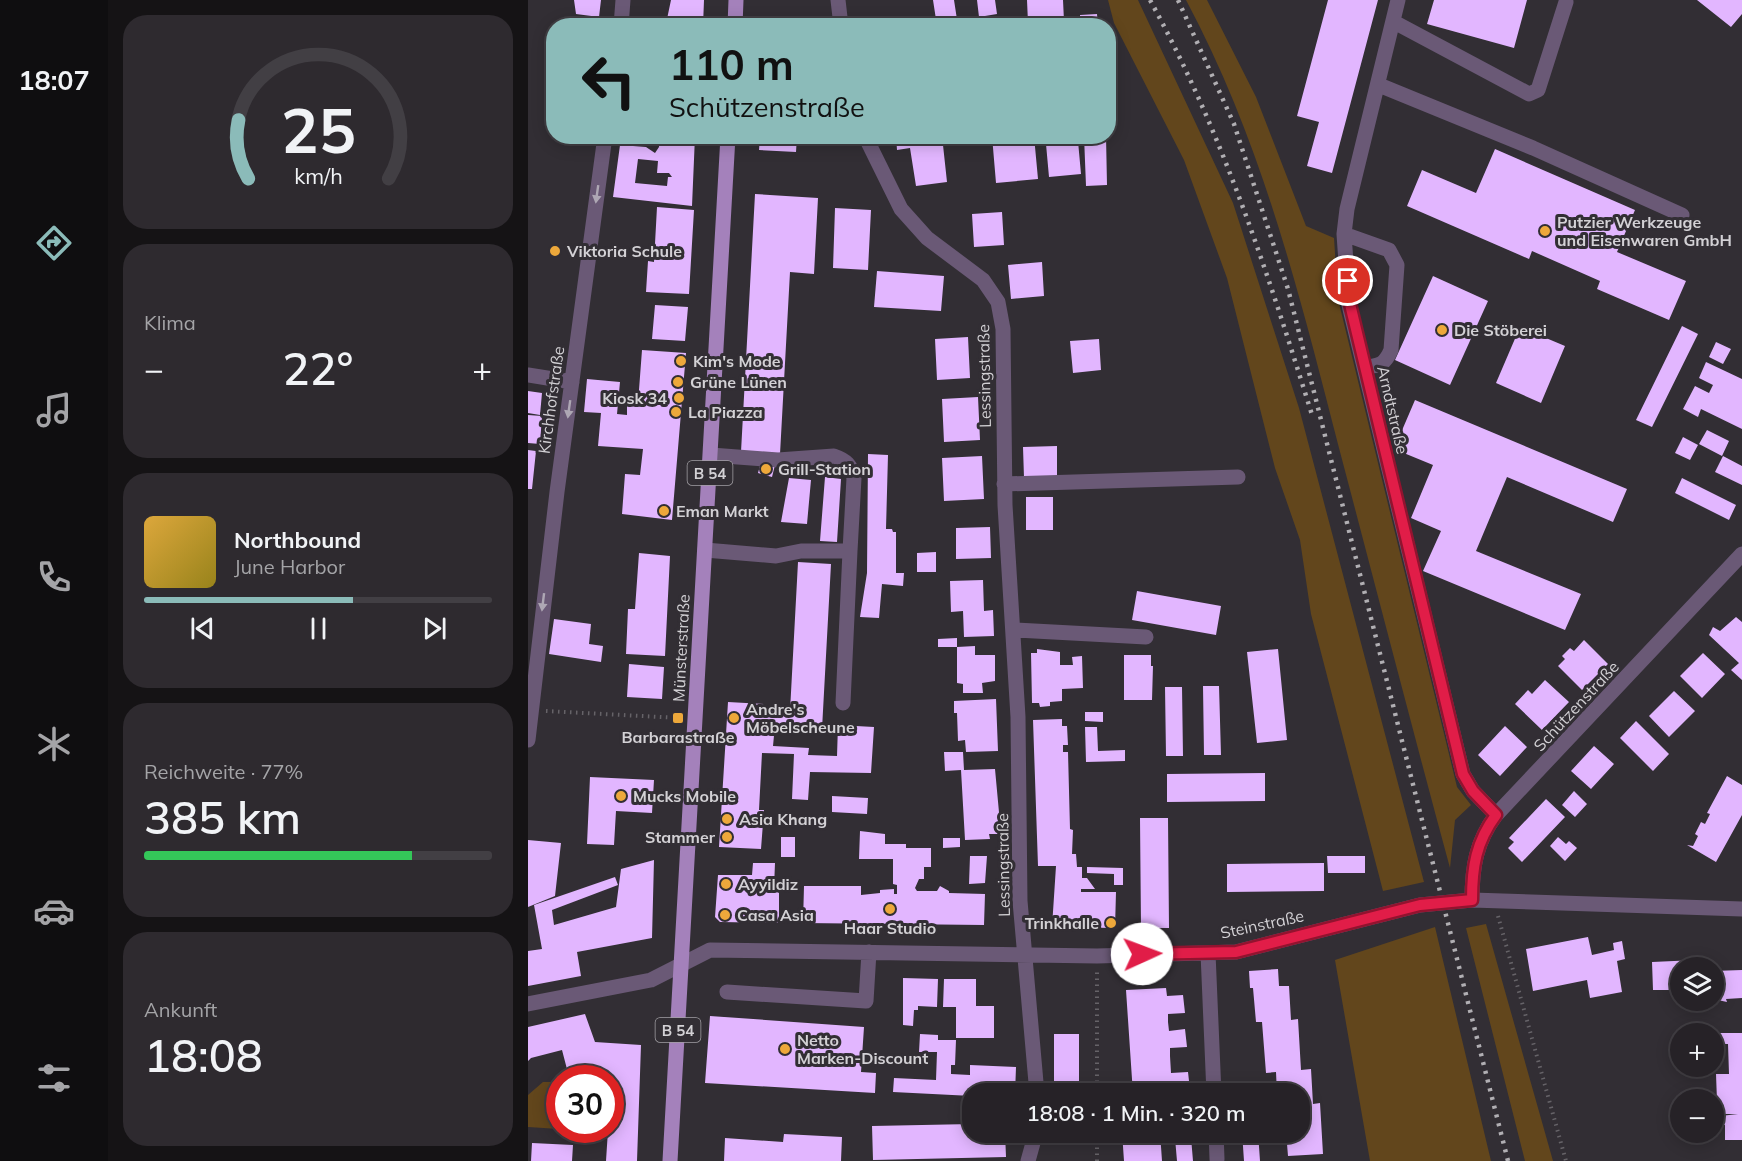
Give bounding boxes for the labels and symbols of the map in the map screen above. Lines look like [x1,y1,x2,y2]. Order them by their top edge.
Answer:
one-way arrow [593,185,602,204]
place label: Putzier Werkzeuge und Eisenwaren GmbH [1557,212,1732,250]
marker: Putzier Werkzeuge und Eisenwaren GmbH [1538,224,1552,238]
place label: Viktoria Schule [566,241,682,261]
marker: Viktoria Schule [548,244,562,258]
pin [1322,255,1373,306]
place label: Die Stöberei [1454,320,1547,340]
marker: Die Stöberei [1435,323,1449,337]
street label: Lessingstraße [973,324,995,428]
street label: Kirchhofstraße [534,345,568,455]
place label: Kim's Mode [693,351,781,371]
marker: Kim's Mode [674,354,688,368]
street label: Arndtstraße [1373,364,1413,456]
place label: Grüne Lünen [690,372,787,392]
marker: Grüne Lünen [671,375,685,389]
place label: Kiosk 34 [602,388,667,408]
marker: Kiosk 34 [672,391,686,405]
one-way arrow [564,399,573,418]
place label: La Piazza [688,402,763,422]
marker: La Piazza [669,405,683,419]
place label: Grill-Station [778,459,871,479]
road number: B 54 [688,461,732,485]
marker: Grill-Station [759,462,773,476]
place label: Eman Markt [676,501,769,521]
marker: Eman Markt [657,504,671,518]
one-way arrow [538,592,548,611]
street label: Münsterstraße [668,594,694,702]
street label: Schützenstraße [1529,657,1623,755]
place label: Andre's Möbelscheune [746,699,855,737]
marker: Barbarastraße [671,711,685,725]
marker: Andre's Möbelscheune [727,711,741,725]
place label: Barbarastraße [622,727,735,747]
place label: Mucks Mobile [633,786,736,806]
marker: Mucks Mobile [614,789,628,803]
place label: Asia Khang [739,809,827,829]
marker: Asia Khang [720,812,734,826]
street label: Lessingstraße [992,813,1014,917]
place label: Stammer [645,827,716,847]
marker: Stammer [720,830,734,844]
place label: Ayyildiz [738,874,798,894]
marker: Ayyildiz [719,877,733,891]
marker: Haar Studio [883,902,897,916]
place label: Casa Asia [737,905,814,925]
street label: Steinstraße [1218,905,1306,943]
marker: Casa Asia [718,908,732,922]
place label: Trinkhalle [1025,913,1099,933]
marker: Trinkhalle [1104,916,1118,930]
place label: Haar Studio [844,918,936,938]
position arrow [1110,922,1174,986]
road number: B 54 [656,1018,700,1042]
place label: Netto Marken-Discount [797,1030,928,1068]
marker: Netto Marken-Discount [778,1042,792,1056]
speed limit sign: 30 [546,1065,624,1143]

